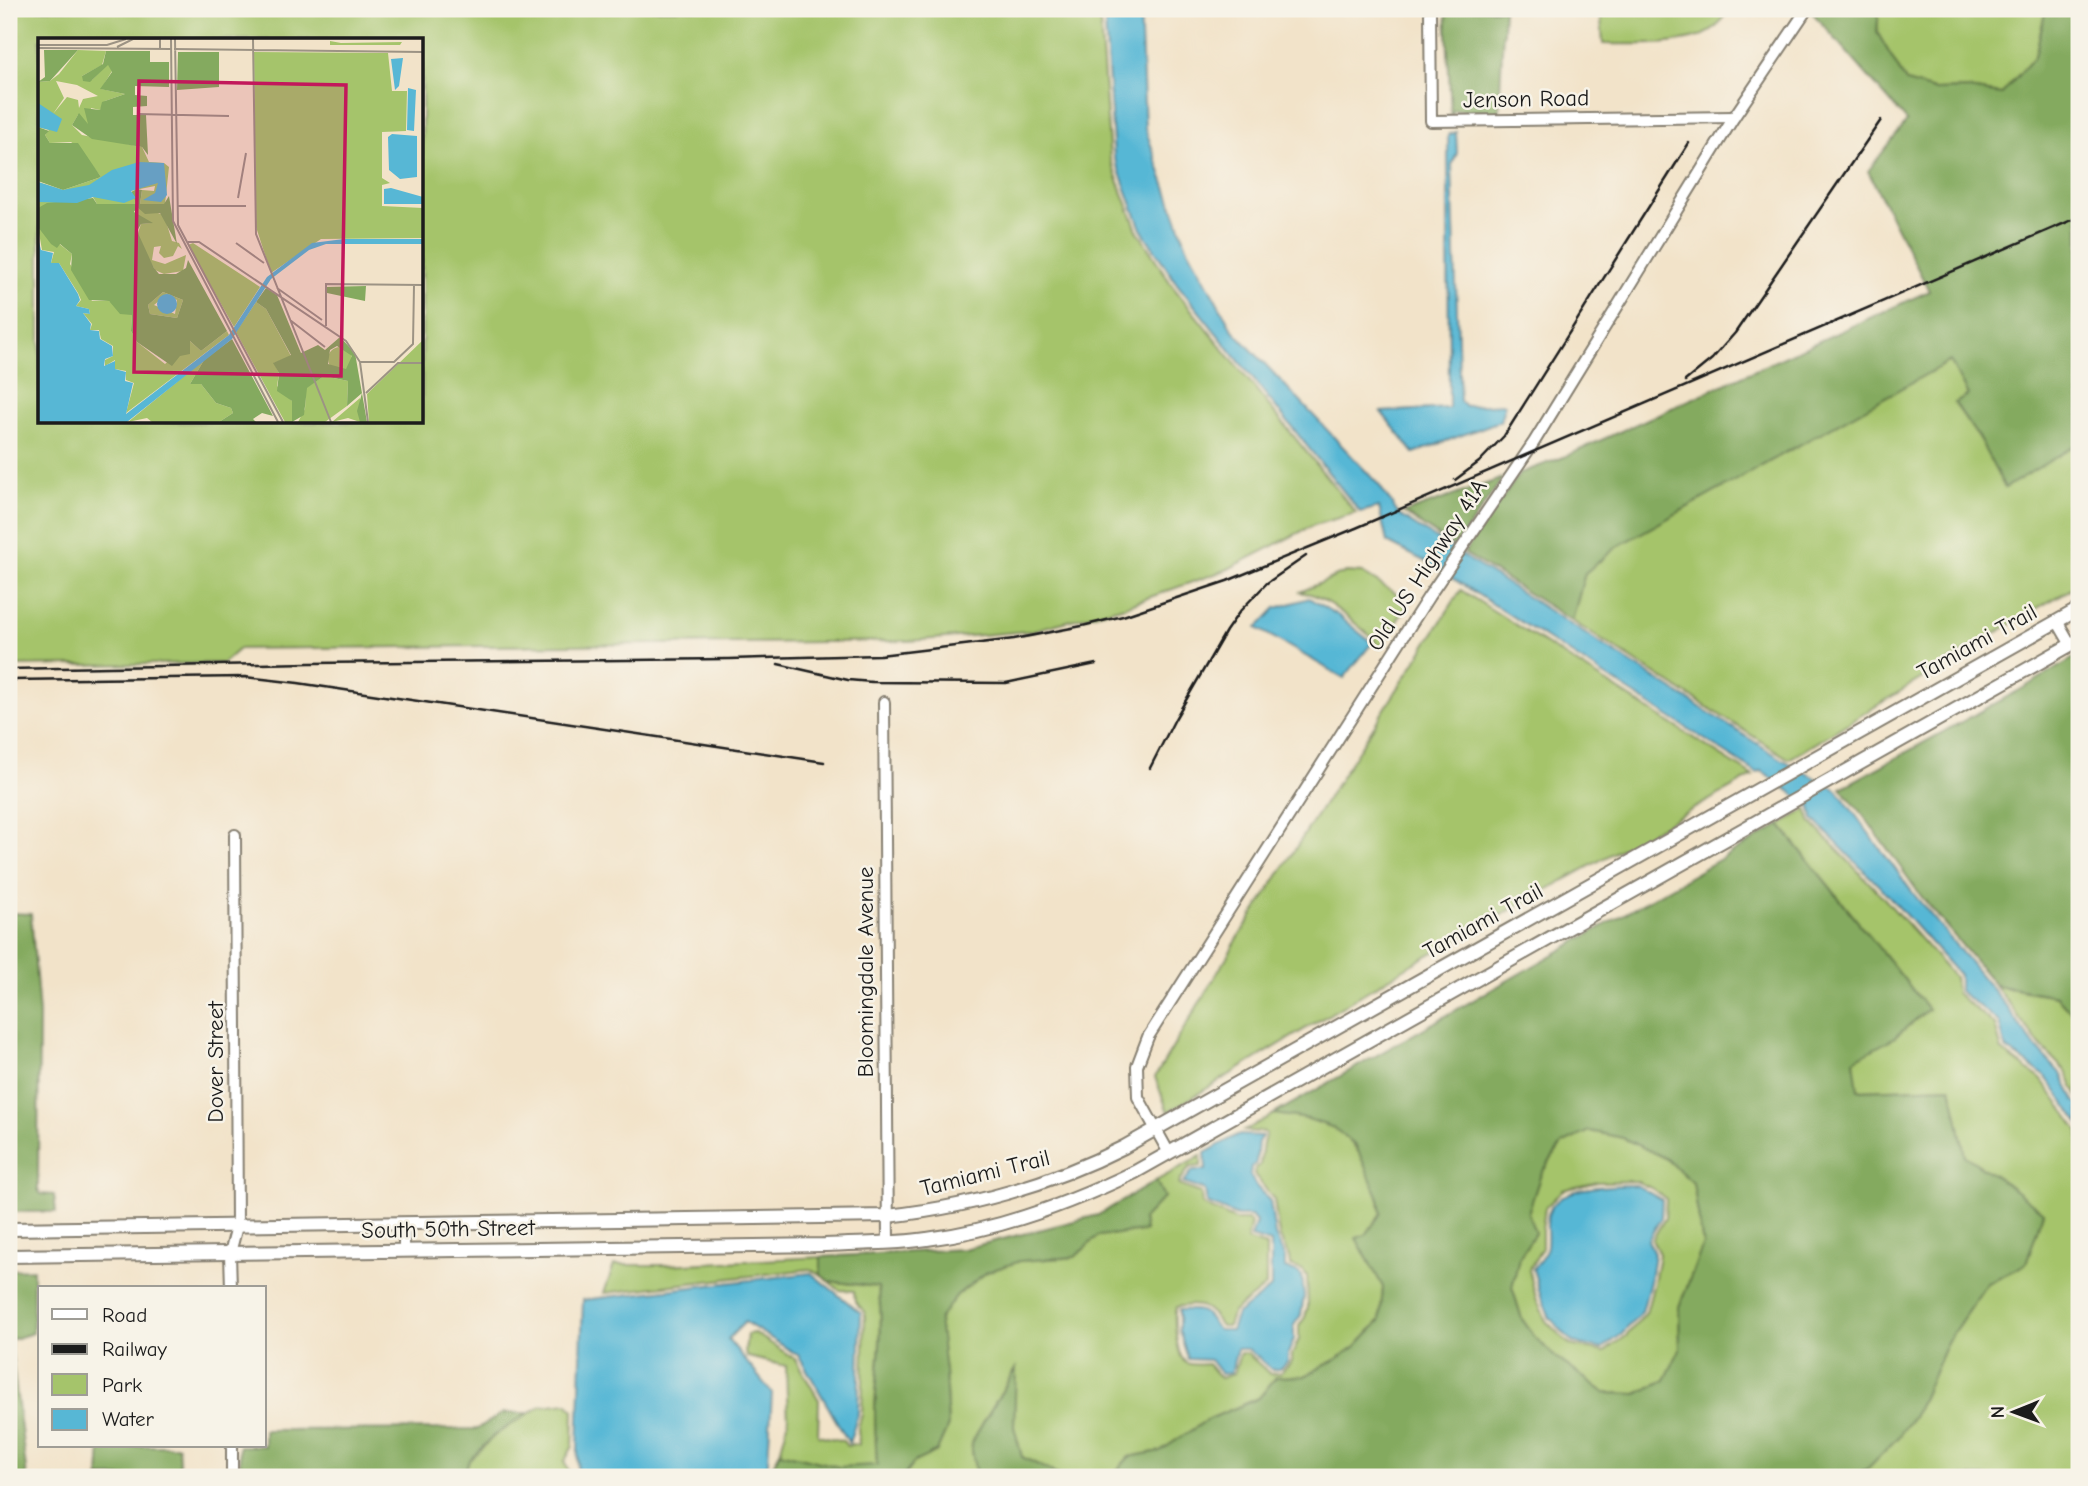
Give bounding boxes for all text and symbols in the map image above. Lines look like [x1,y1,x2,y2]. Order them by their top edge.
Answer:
inset map [38,38,424,424]
street label: Jenson Road [1463,84,1589,114]
street label: Old US Highway 41A [1361,474,1493,656]
street label: Tamiami Trail [1912,598,2042,686]
street label: Bloomingdale Avenue [852,866,879,1078]
street label: Tamiami Trail [1418,877,1548,965]
street label: Dover Street [202,1000,229,1123]
street label: Tamiami Trail [917,1144,1053,1202]
street label: South 50th Street [361,1214,537,1244]
legend [38,1286,266,1448]
text: Road [102,1303,147,1327]
text: Railway [102,1337,167,1361]
text: Park [102,1373,142,1397]
north arrow [1980,1378,2050,1448]
text: N [1987,1406,2009,1419]
text: Water [102,1407,155,1431]

